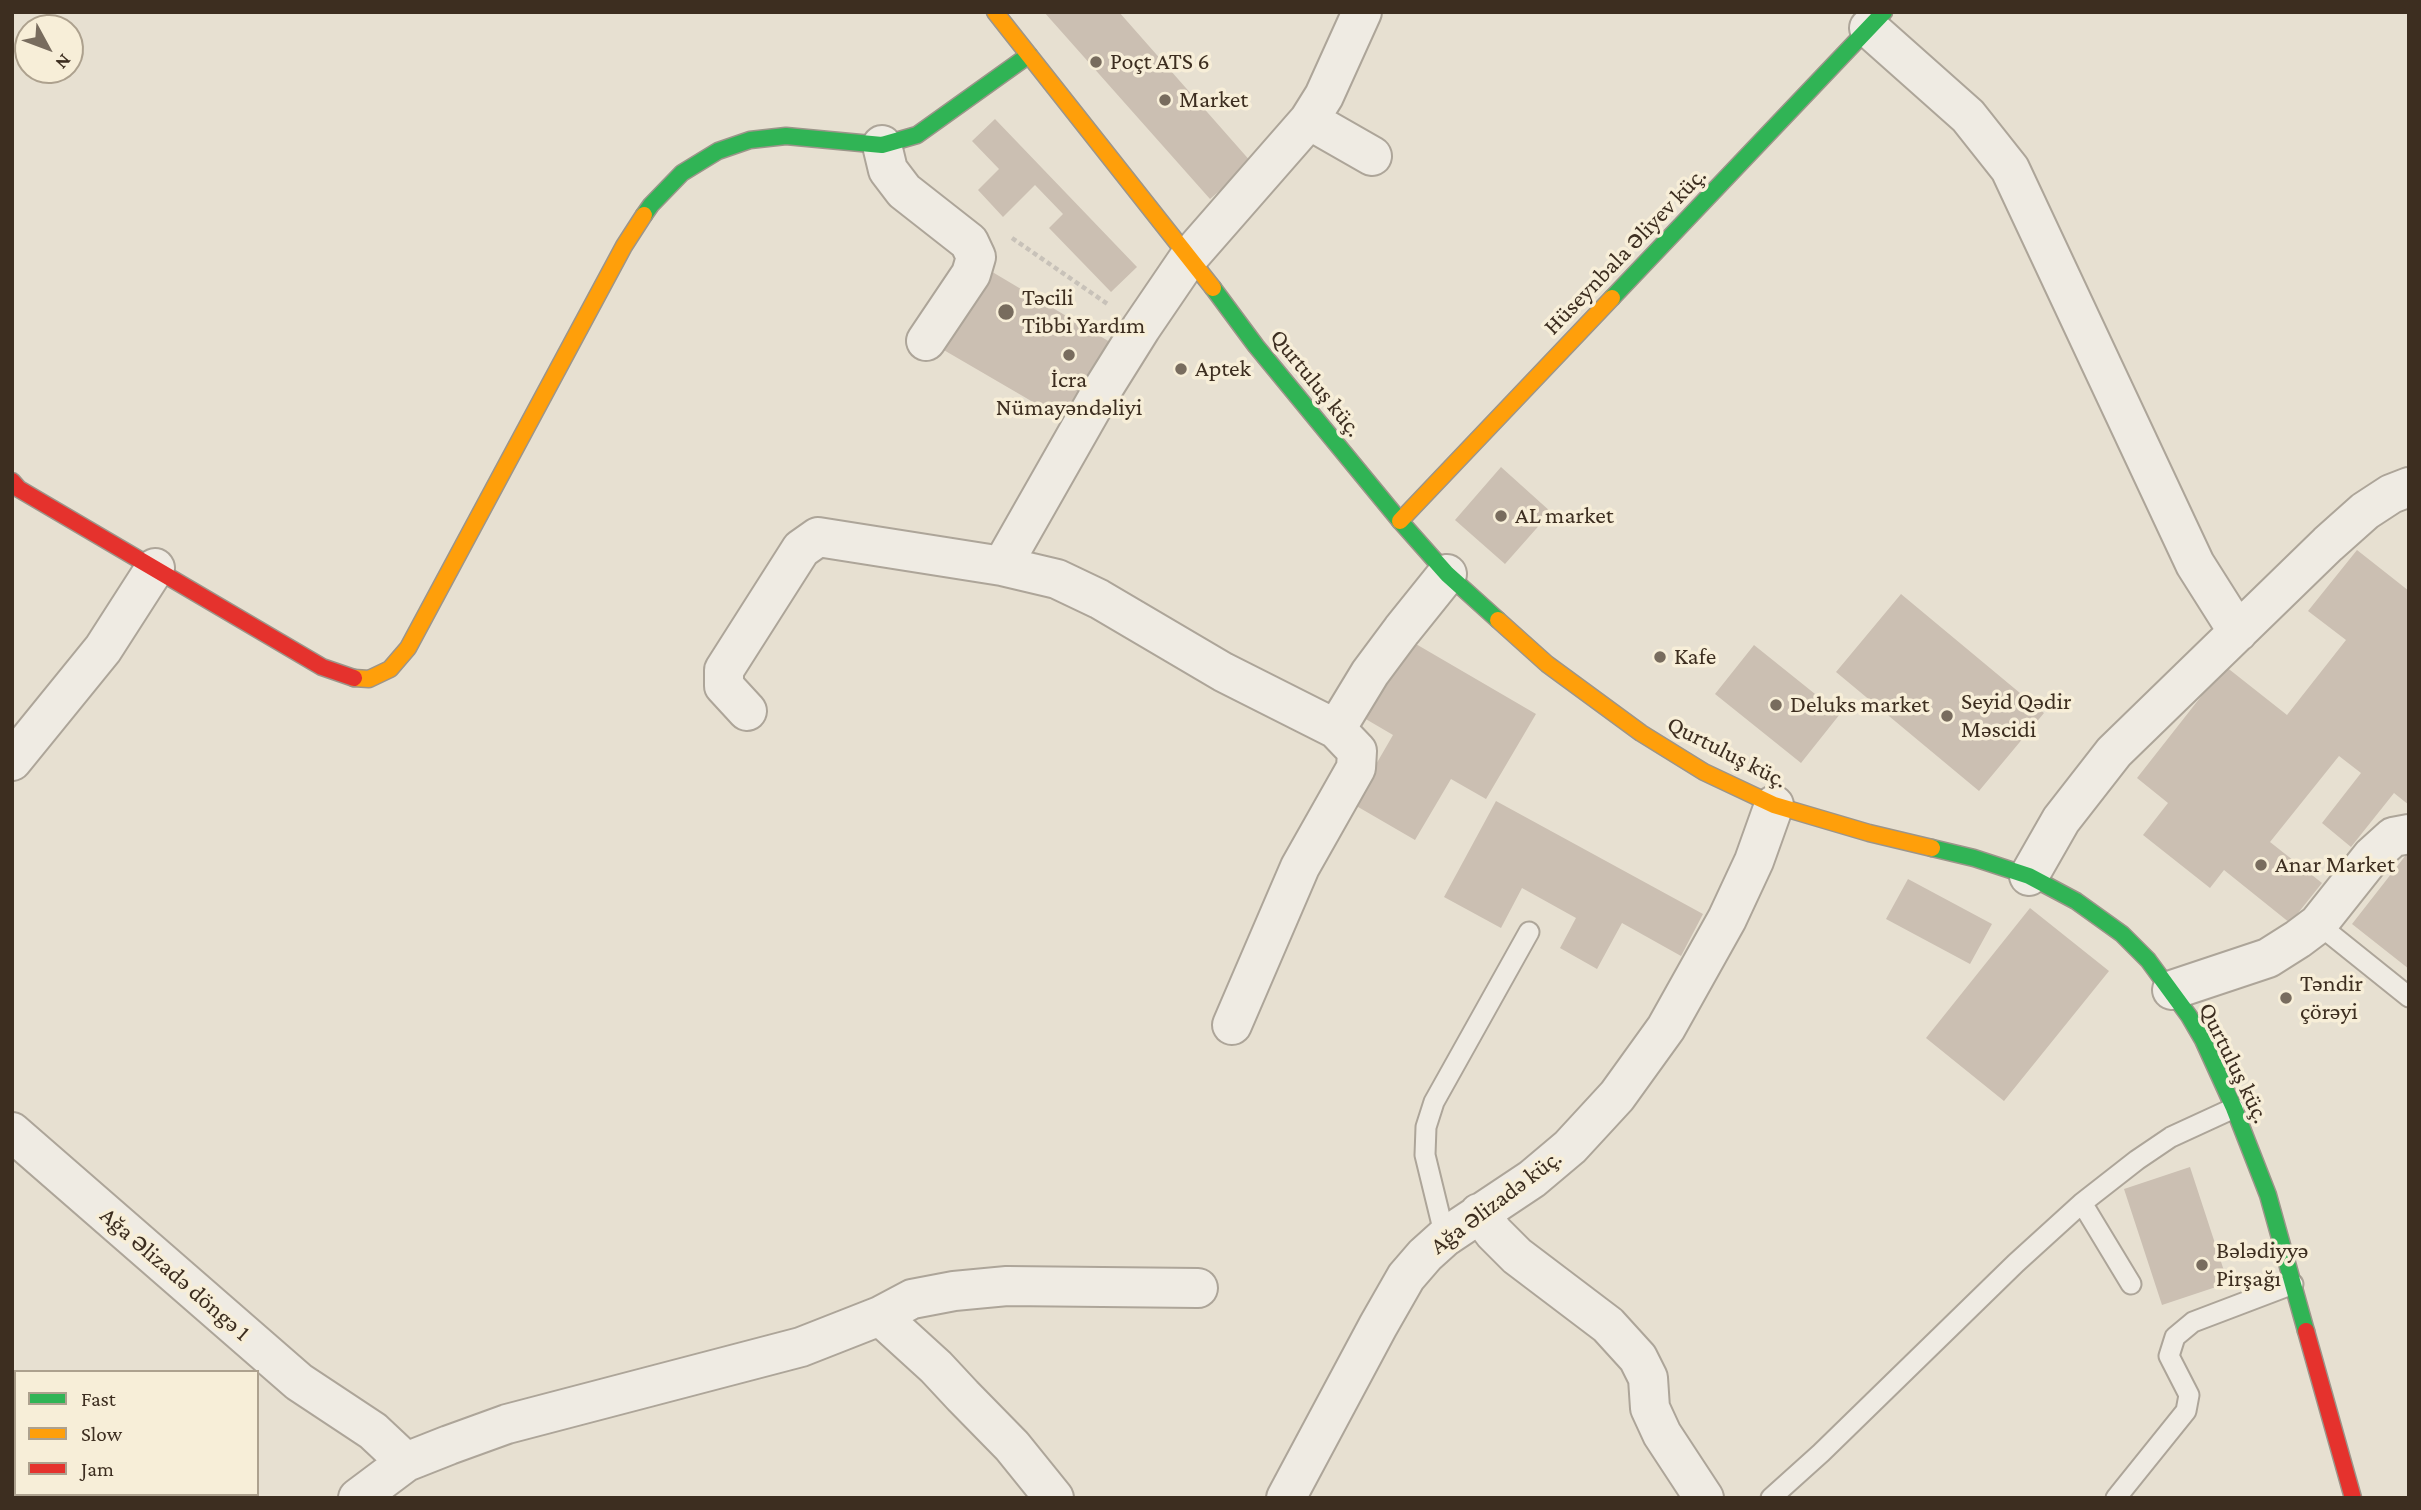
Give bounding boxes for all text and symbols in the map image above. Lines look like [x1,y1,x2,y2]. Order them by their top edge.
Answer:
north arrow [14,14,84,84]
place label: Poçt ATS 6 [1110,48,1210,76]
text: N [52,50,76,74]
marker: Poçt ATS 6 [1088,54,1104,70]
place label: Market [1179,86,1248,114]
marker: Market [1157,92,1173,108]
street label: Hüseynbala Əliyev küç. [1538,161,1712,341]
place label: Təcili Tibbi Yardım [1022,284,1145,340]
marker: Təcili Tibbi Yardım [996,302,1016,322]
street label: Qurtuluş küç. [1264,323,1368,443]
marker: İcra Nümayəndəliyi [1061,347,1077,363]
place label: Aptek [1195,355,1251,383]
marker: Aptek [1173,361,1189,377]
place label: İcra Nümayəndəliyi [996,366,1142,422]
place label: AL market [1515,502,1614,530]
marker: AL market [1493,508,1509,524]
place label: Kafe [1674,643,1716,671]
marker: Kafe [1652,649,1668,665]
place label: Seyid Qədir Məscidi [1961,688,2071,744]
place label: Deluks market [1790,691,1929,719]
marker: Deluks market [1768,697,1784,713]
marker: Seyid Qədir Məscidi [1939,708,1955,724]
street label: Qurtuluş küç. [1662,710,1792,794]
place label: Anar Market [2275,851,2395,879]
marker: Anar Market [2253,857,2269,873]
place label: Təndir çörəyi [2300,970,2363,1026]
marker: Təndir çörəyi [2278,990,2294,1006]
street label: Qurtuluş küç. [2192,998,2276,1128]
street label: Ağa Əlizadə küç. [1425,1143,1567,1261]
street label: Ağa Əlizadə döngə 1 [94,1201,256,1347]
place label: Bələdiyyə Pirşağı [2216,1237,2308,1293]
marker: Bələdiyyə Pirşağı [2194,1257,2210,1273]
legend [14,1370,259,1496]
text: Fast [81,1387,116,1411]
text: Slow [81,1422,122,1446]
text: Jam [81,1457,114,1481]

